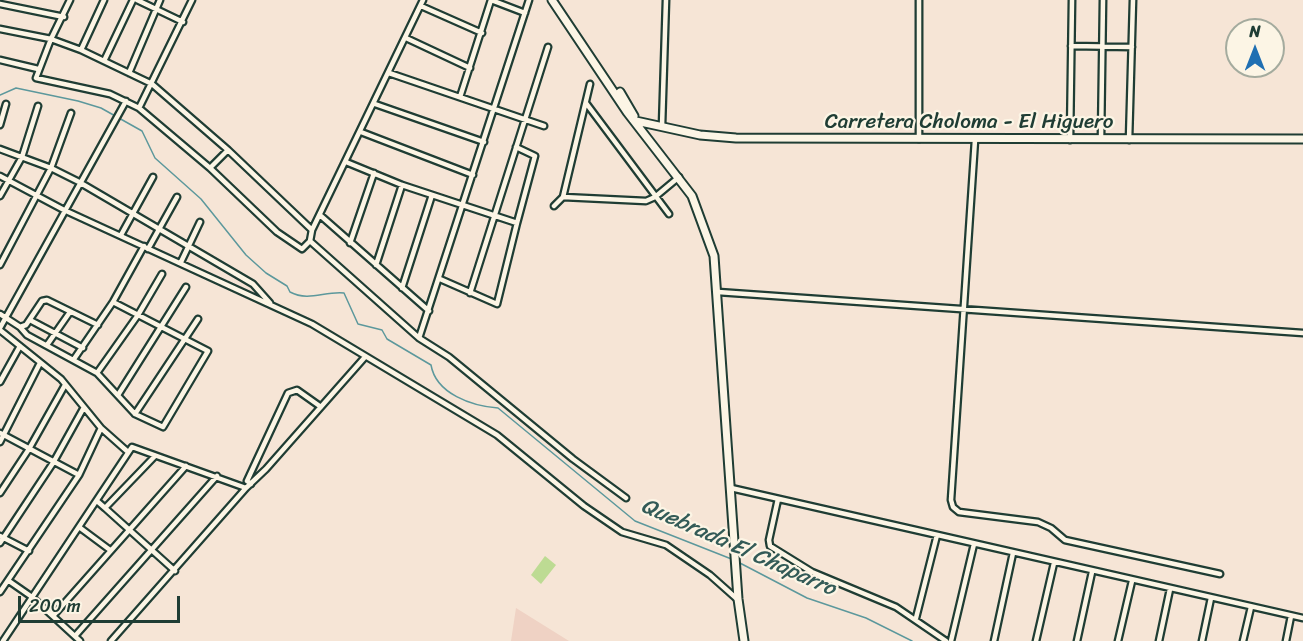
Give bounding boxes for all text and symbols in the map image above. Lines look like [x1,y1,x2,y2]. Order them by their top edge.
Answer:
text: N [1249,17,1261,46]
north arrow [1225,18,1285,78]
street label: Carretera Choloma - El Higuero [825,110,1113,136]
water label: Quebrada El Chaparro [637,493,839,603]
scale bar [21,584,183,622]
text: 200 m [29,590,81,622]

